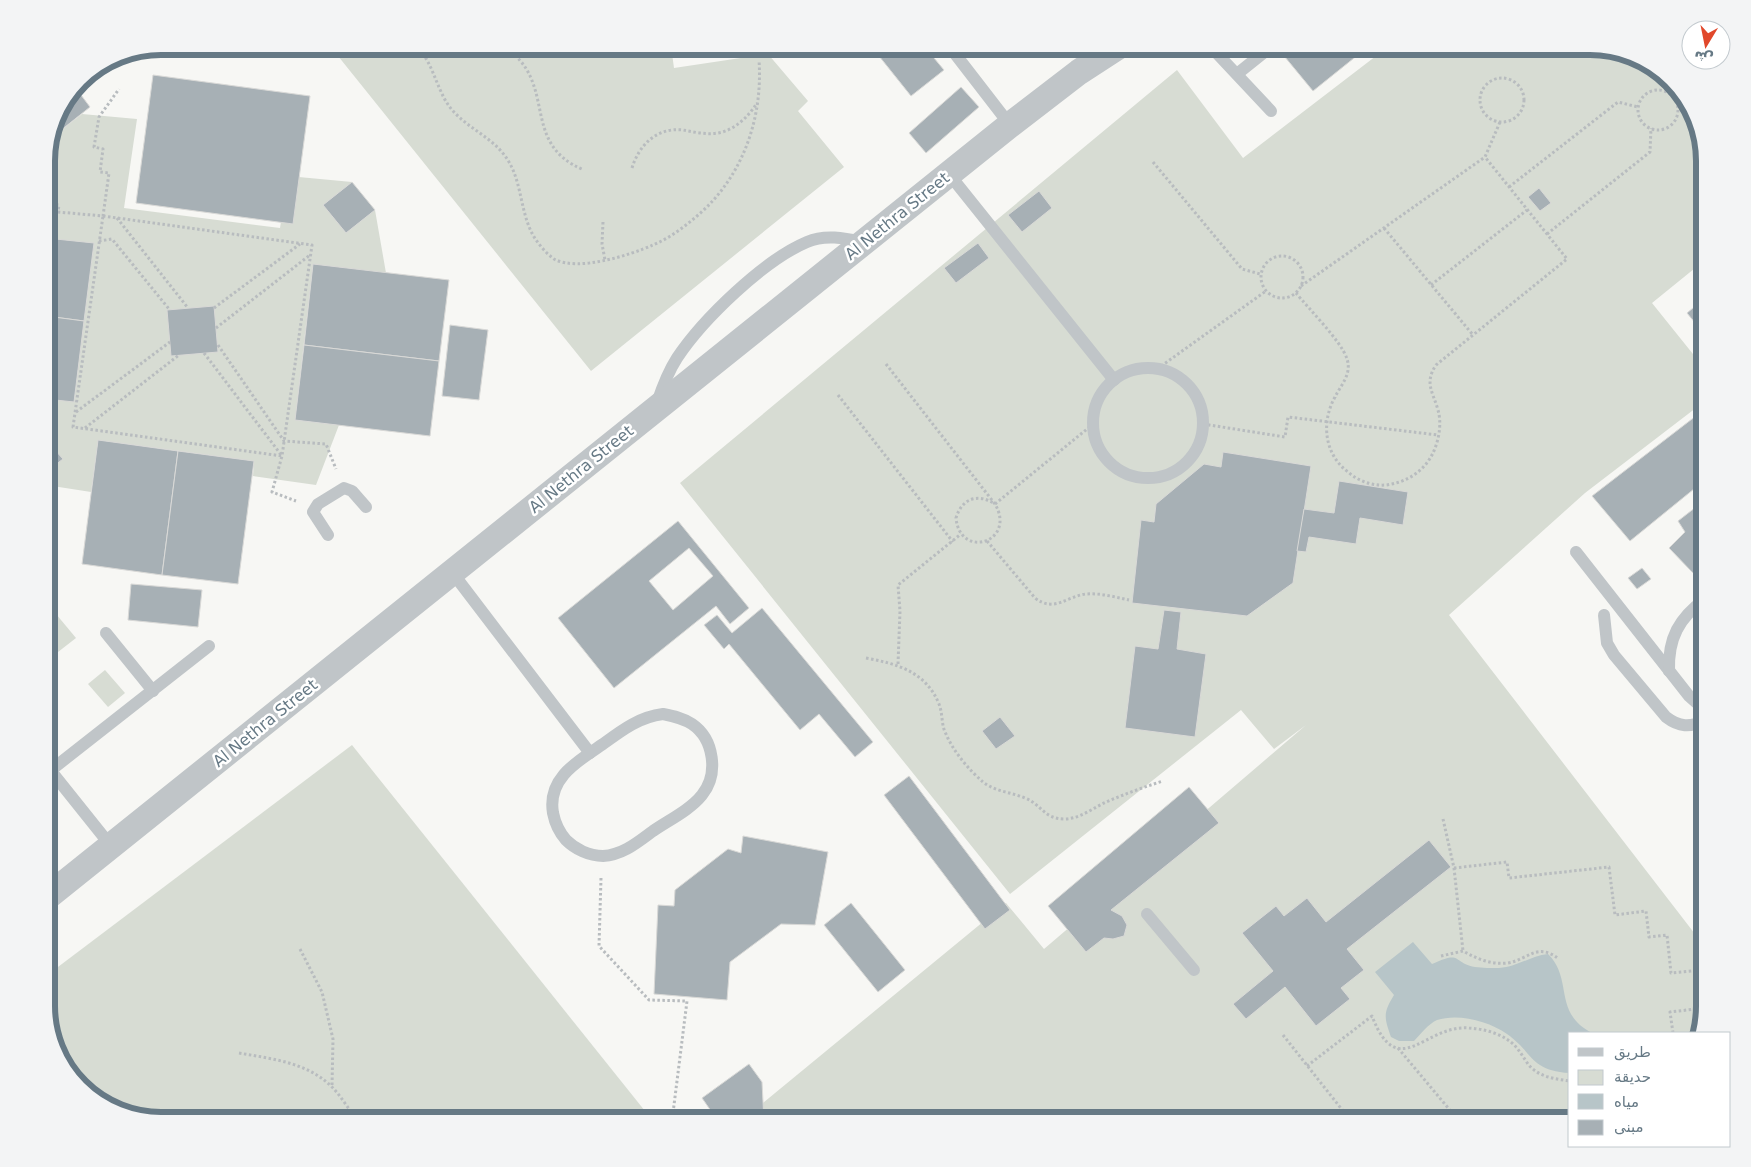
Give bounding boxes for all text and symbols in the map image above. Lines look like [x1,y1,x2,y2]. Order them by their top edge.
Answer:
north arrow [1681,20,1731,70]
text: ش [1693,48,1715,67]
street label: Al Nethra Street [841,168,953,264]
street label: Al Nethra Street [525,421,637,517]
street label: Al Nethra Street [209,675,321,771]
legend [1568,1032,1731,1147]
text: طريق [1614,1043,1651,1061]
text: حديقة [1614,1068,1651,1086]
text: مياه [1614,1093,1639,1111]
text: مبنى [1614,1118,1644,1136]

